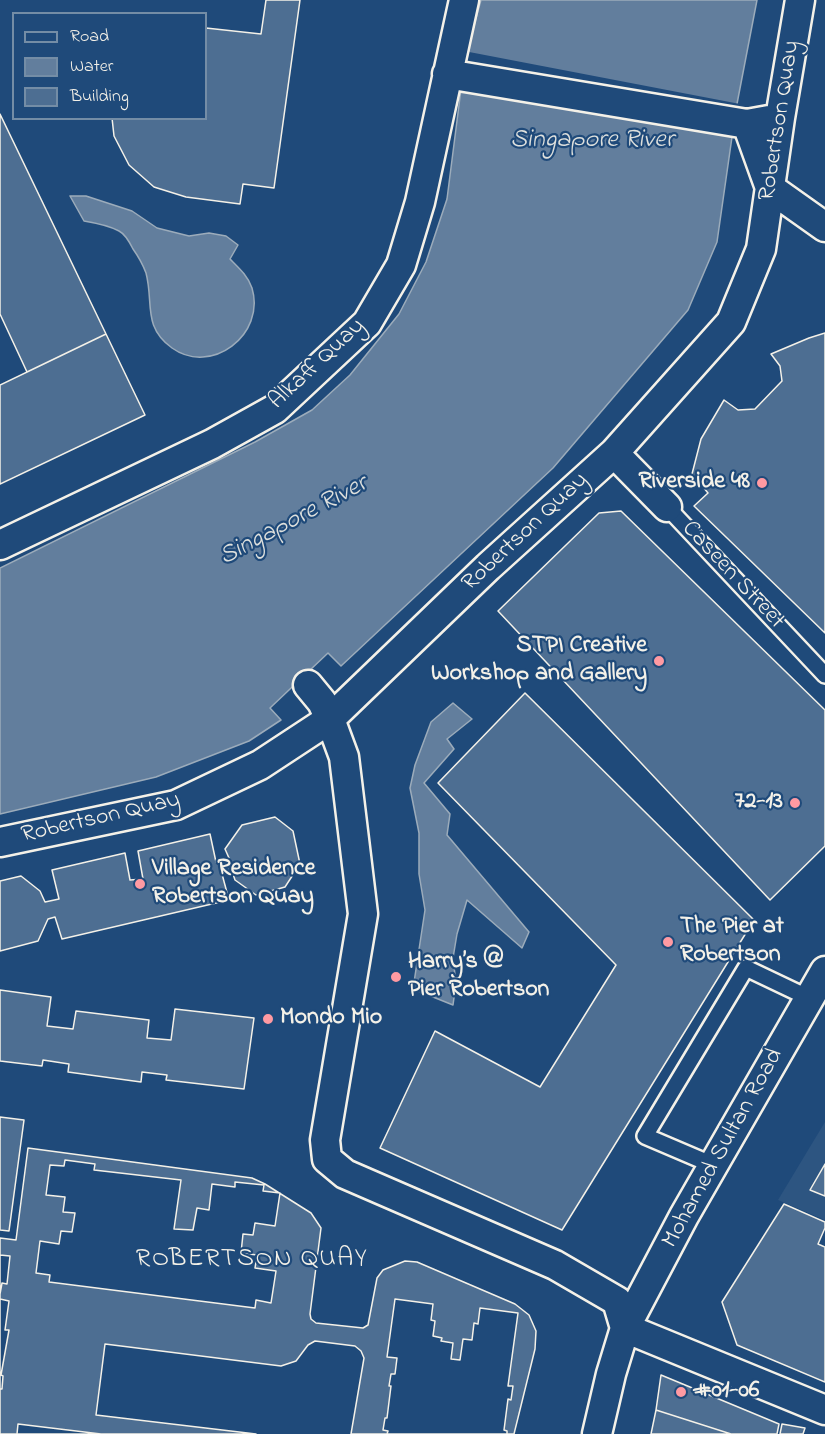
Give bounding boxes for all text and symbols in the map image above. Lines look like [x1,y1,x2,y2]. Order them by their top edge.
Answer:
legend [12,12,207,120]
text: Road [70,24,109,50]
street label: Robertson Quay [754,39,808,203]
text: Water [70,54,113,80]
text: Building [70,84,129,110]
water label: Singapore River [510,126,674,158]
street label: Alkaff Quay [264,313,372,417]
street label: Robertson Quay [457,467,595,599]
place label: Riverside 48 [639,469,750,497]
water label: Singapore River [215,470,373,574]
marker: Riverside 48 [755,476,769,490]
street label: Caseen Street [674,516,790,636]
place label: STPI Creative Workshop and Gallery [431,633,647,689]
marker: STPI Creative Workshop and Gallery [652,654,666,668]
street label: Robertson Quay [19,787,183,851]
place label: 72-13 [735,789,783,817]
marker: 72-13 [788,796,802,810]
place label: Village Residence Robertson Quay [152,856,315,912]
marker: Village Residence Robertson Quay [133,877,147,891]
place label: The Pier at Robertson [680,914,784,970]
marker: The Pier at Robertson [661,935,675,949]
place label: Harry’s @ Pier Robertson [408,949,549,1005]
marker: Harry’s @ Pier Robertson [389,970,403,984]
place label: Mondo Mio [280,1005,382,1033]
marker: Mondo Mio [261,1012,275,1026]
street label: Mohamed Sultan Road [657,1044,791,1254]
district label: ROBERTSON QUAY [136,1245,368,1277]
place label: #01-06 [693,1378,759,1406]
marker: #01-06 [674,1385,688,1399]

